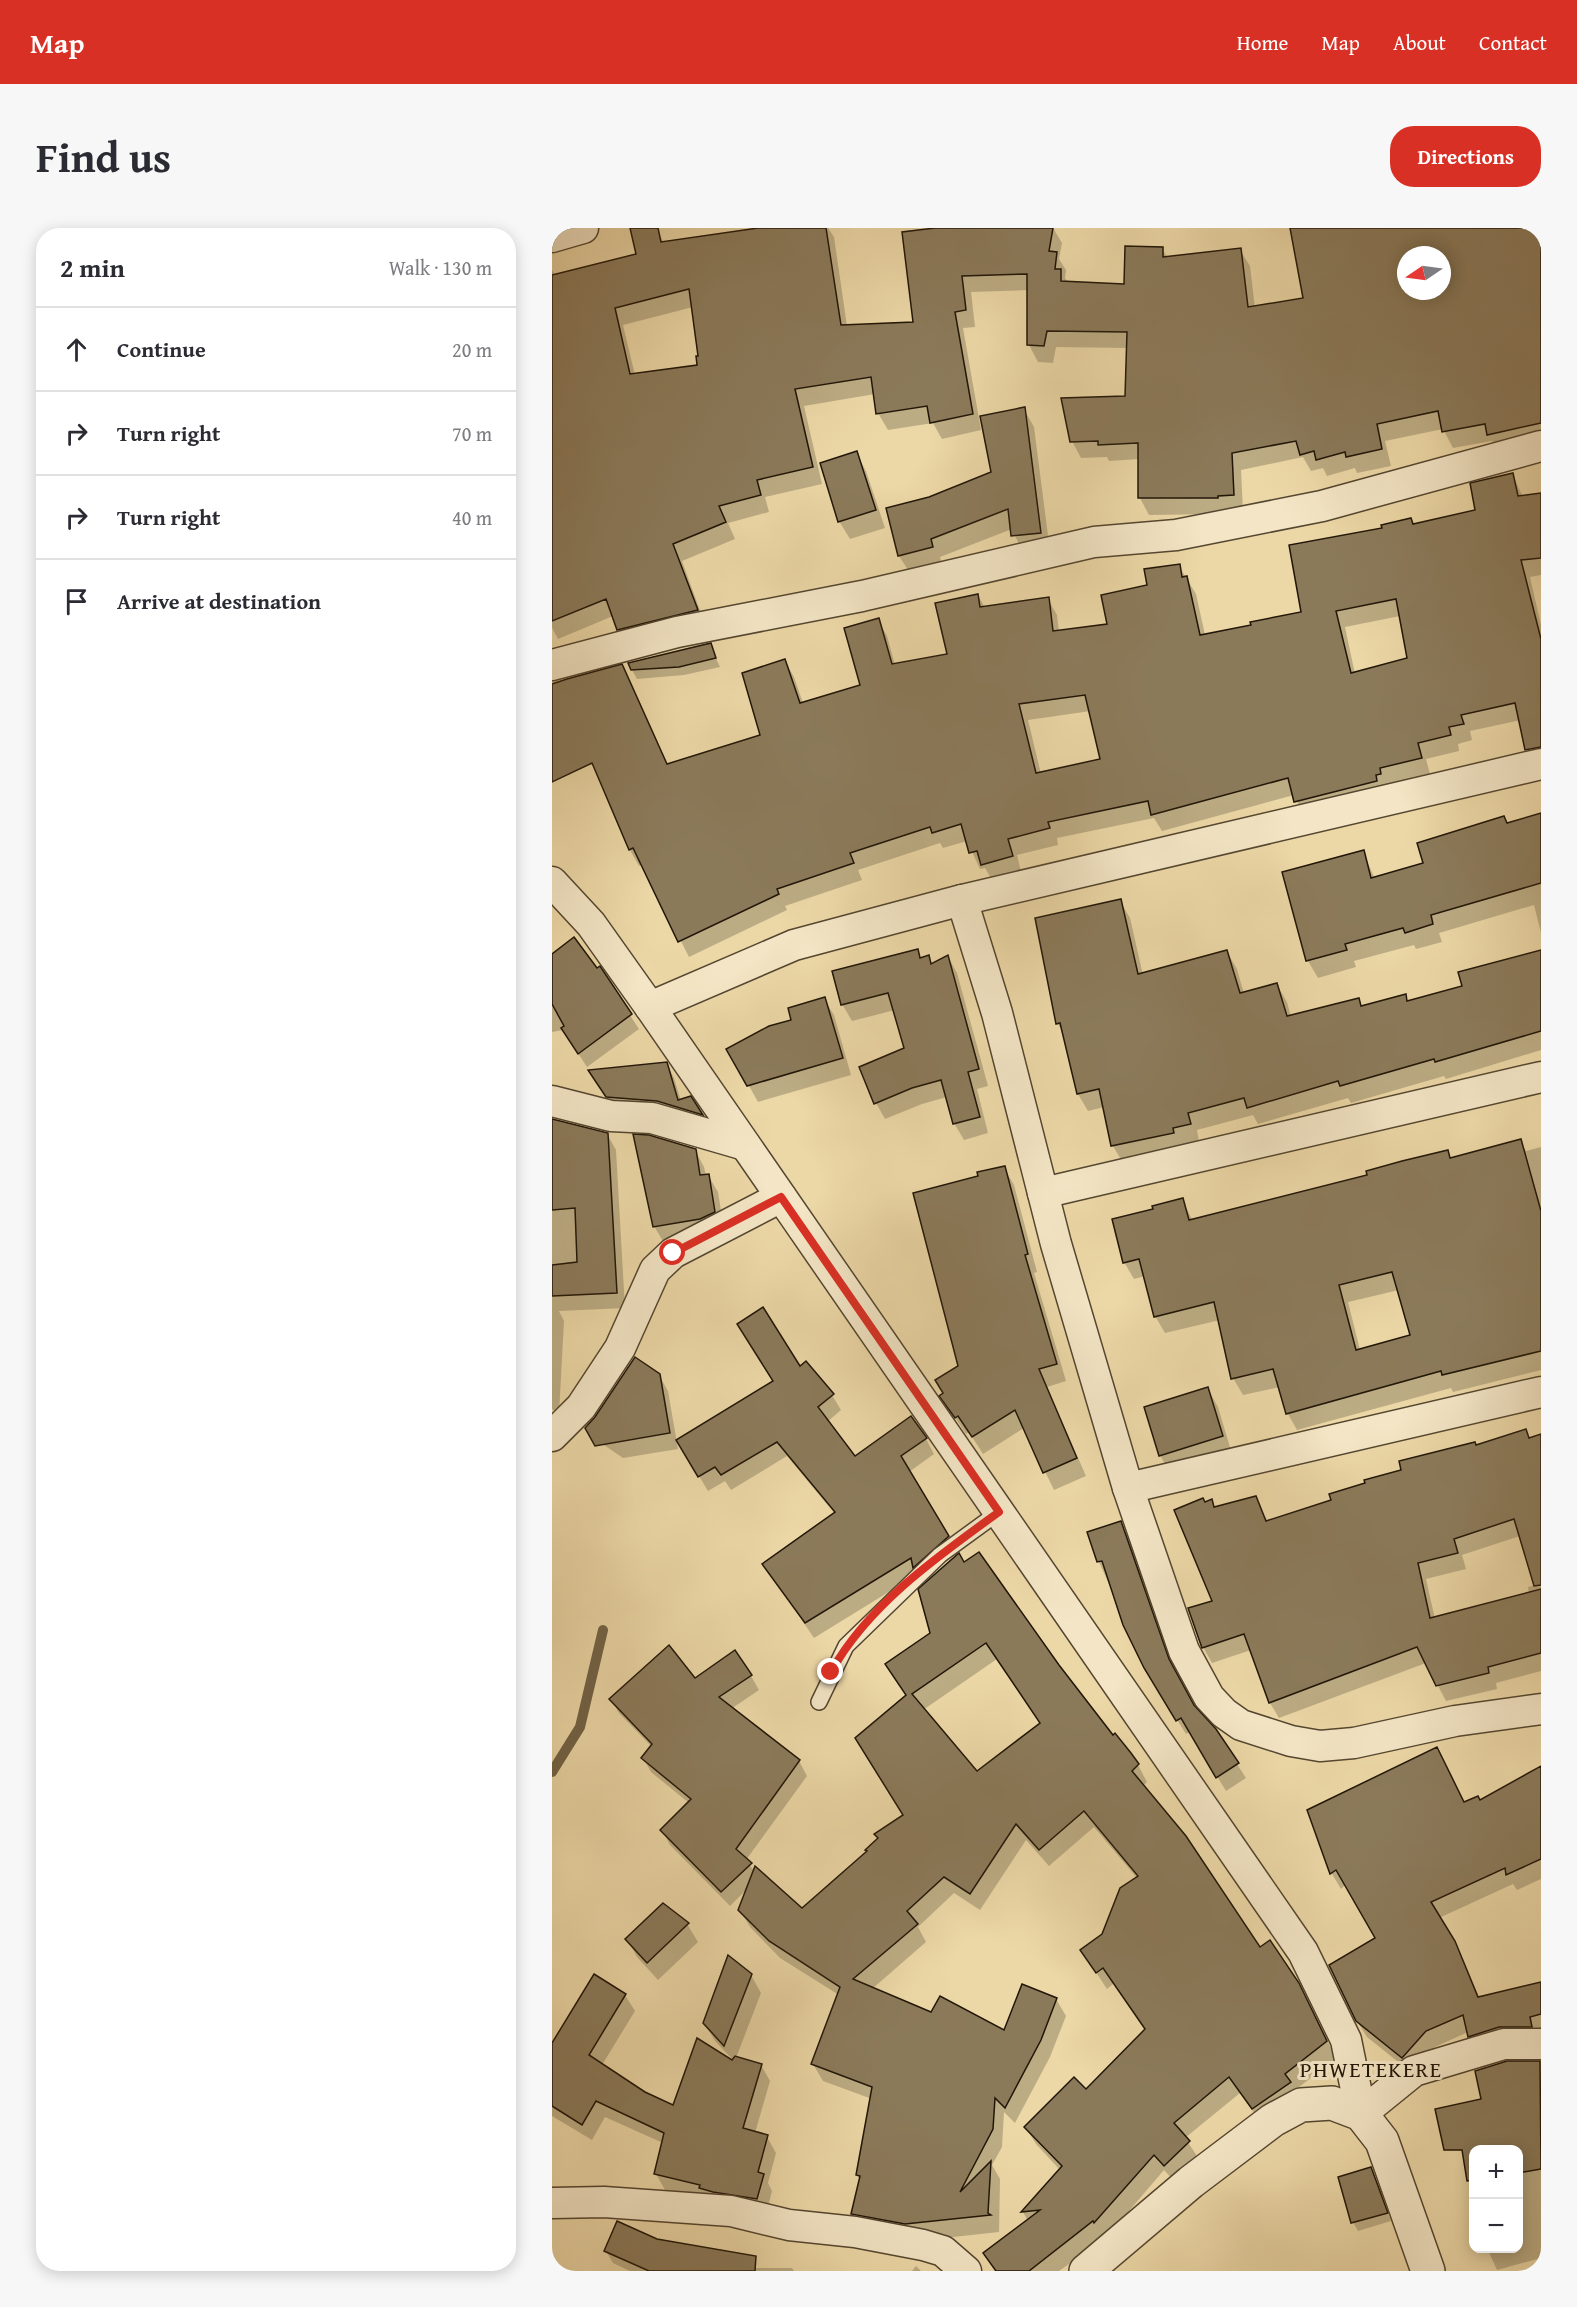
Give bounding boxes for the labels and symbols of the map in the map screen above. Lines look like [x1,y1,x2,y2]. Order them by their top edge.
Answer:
north arrow [1397,246,1451,300]
route start [659,1239,685,1265]
route end [817,1658,843,1684]
district label: PHWETEKERE [1300,2053,1442,2085]

